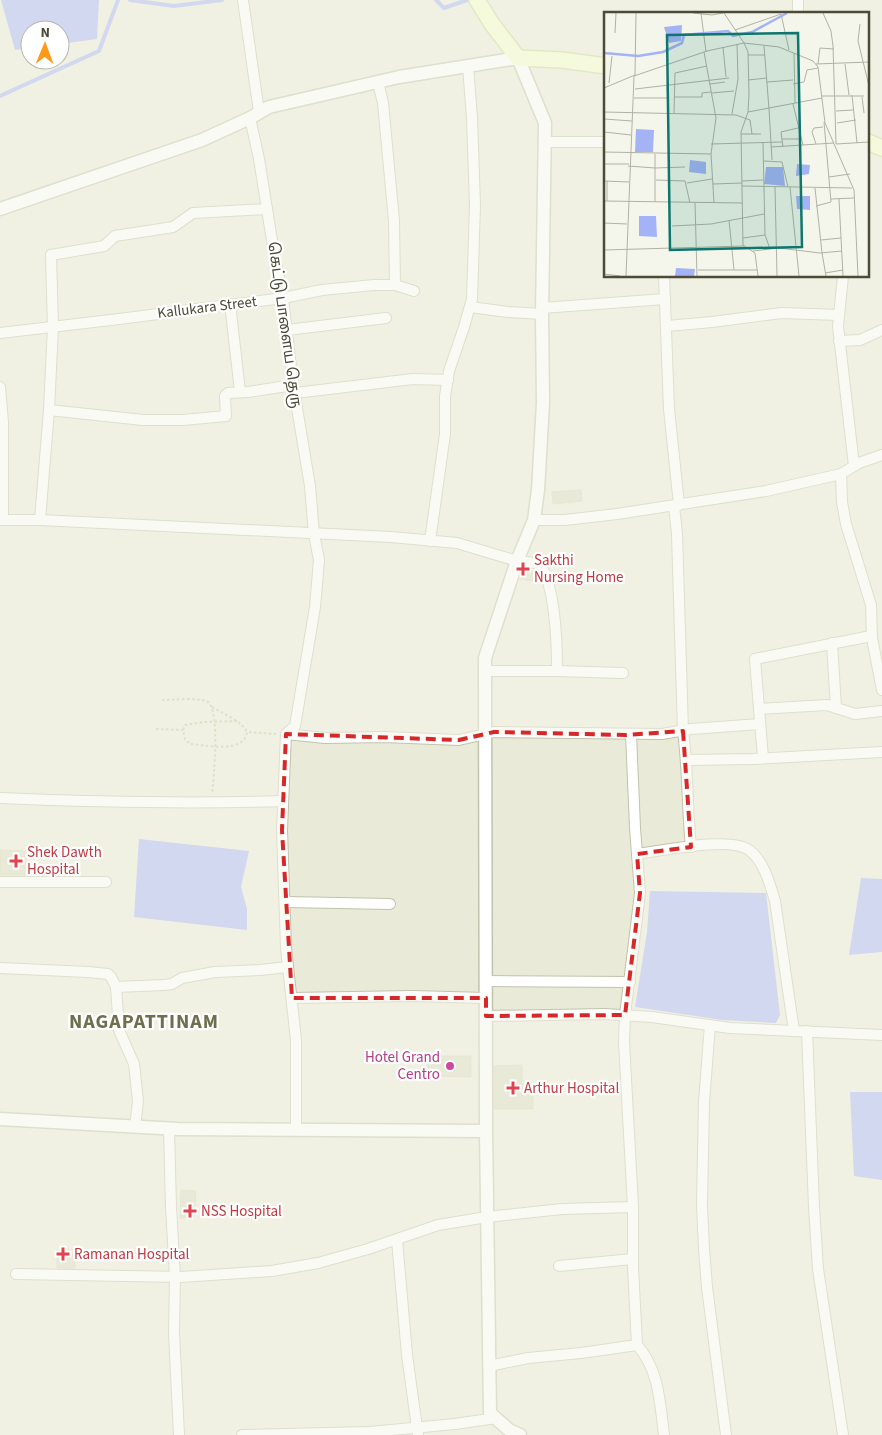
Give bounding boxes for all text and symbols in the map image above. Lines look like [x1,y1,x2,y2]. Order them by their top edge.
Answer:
inset map [604,12,870,278]
north arrow [20,20,70,70]
text: N [40,23,50,43]
street label: கெட்டு பாளைய தெரு [262,240,307,410]
street label: Kallukara Street [156,291,258,324]
place label: Sakthi Nursing Home [534,550,624,588]
marker: Sakthi Nursing Home [516,562,530,576]
place label: Shek Dawth Hospital [27,842,102,880]
marker: Shek Dawth Hospital [9,854,23,868]
district label: NAGAPATTINAM [69,1008,219,1036]
place label: Hotel Grand Centro [365,1047,440,1085]
marker: Hotel Grand Centro [444,1060,456,1072]
place label: Arthur Hospital [524,1078,619,1099]
marker: Arthur Hospital [506,1081,520,1095]
place label: NSS Hospital [201,1201,282,1222]
marker: NSS Hospital [183,1204,197,1218]
place label: Ramanan Hospital [74,1244,189,1265]
marker: Ramanan Hospital [56,1247,70,1261]

